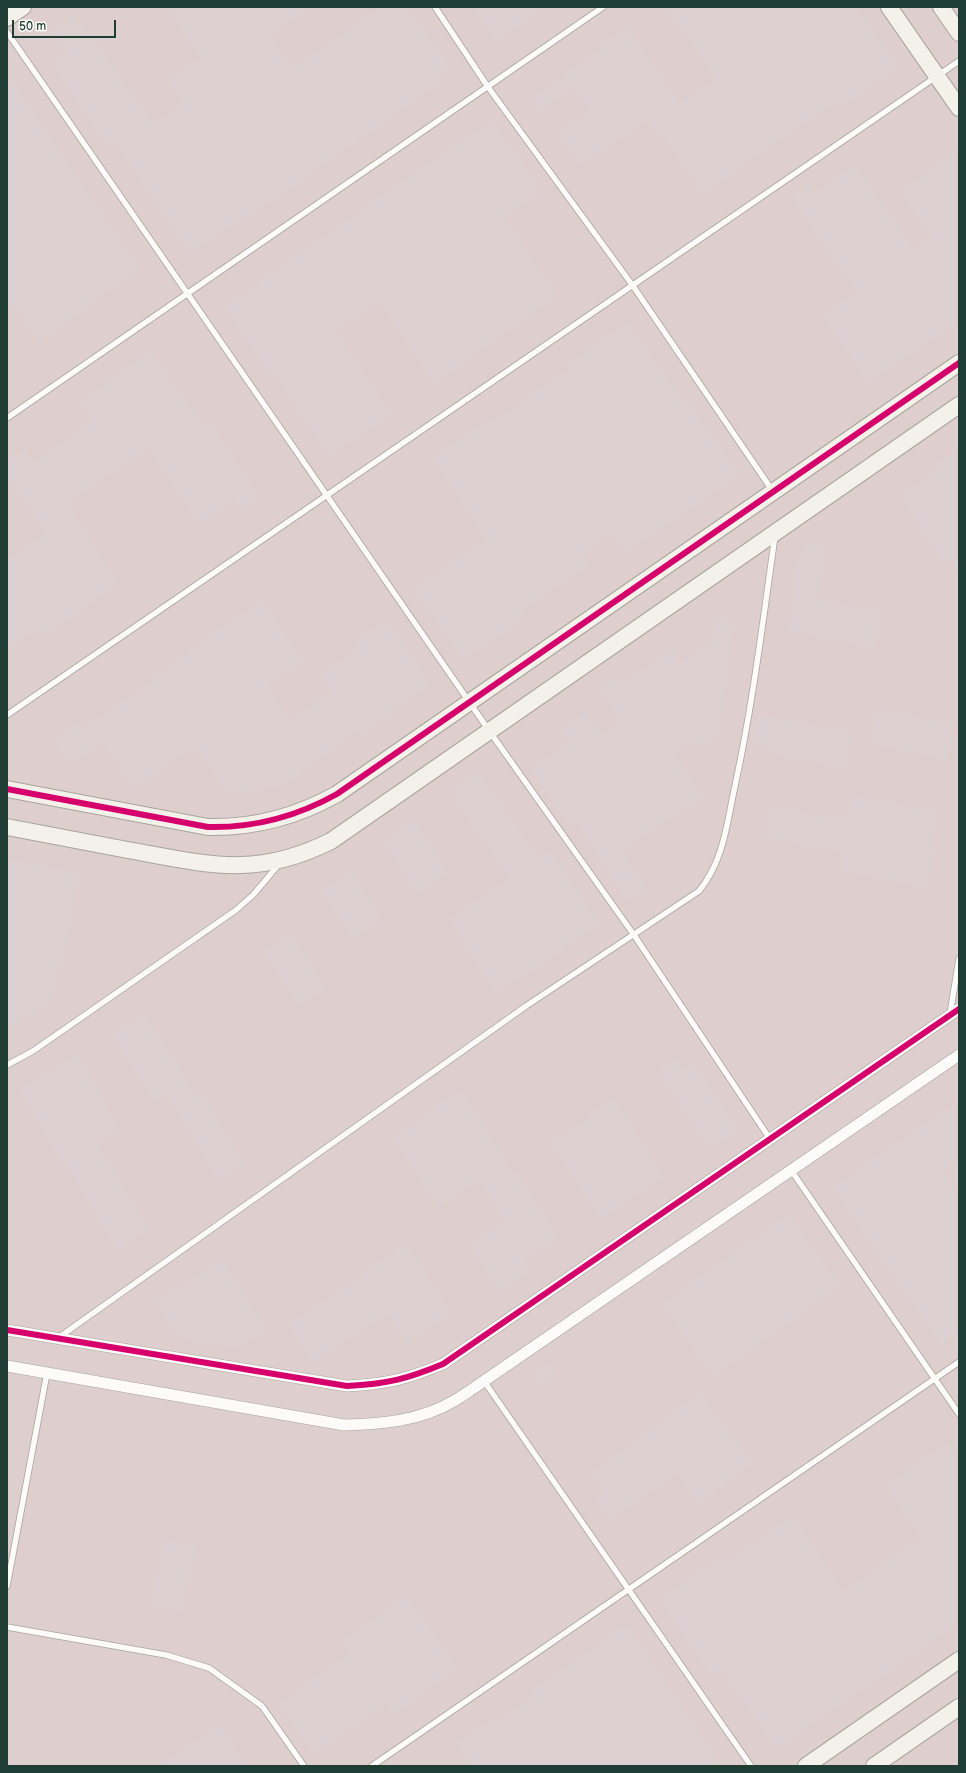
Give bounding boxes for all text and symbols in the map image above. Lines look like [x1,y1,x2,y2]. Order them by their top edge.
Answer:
scale bar [14,12,118,38]
text: 50 m [19,19,46,34]

